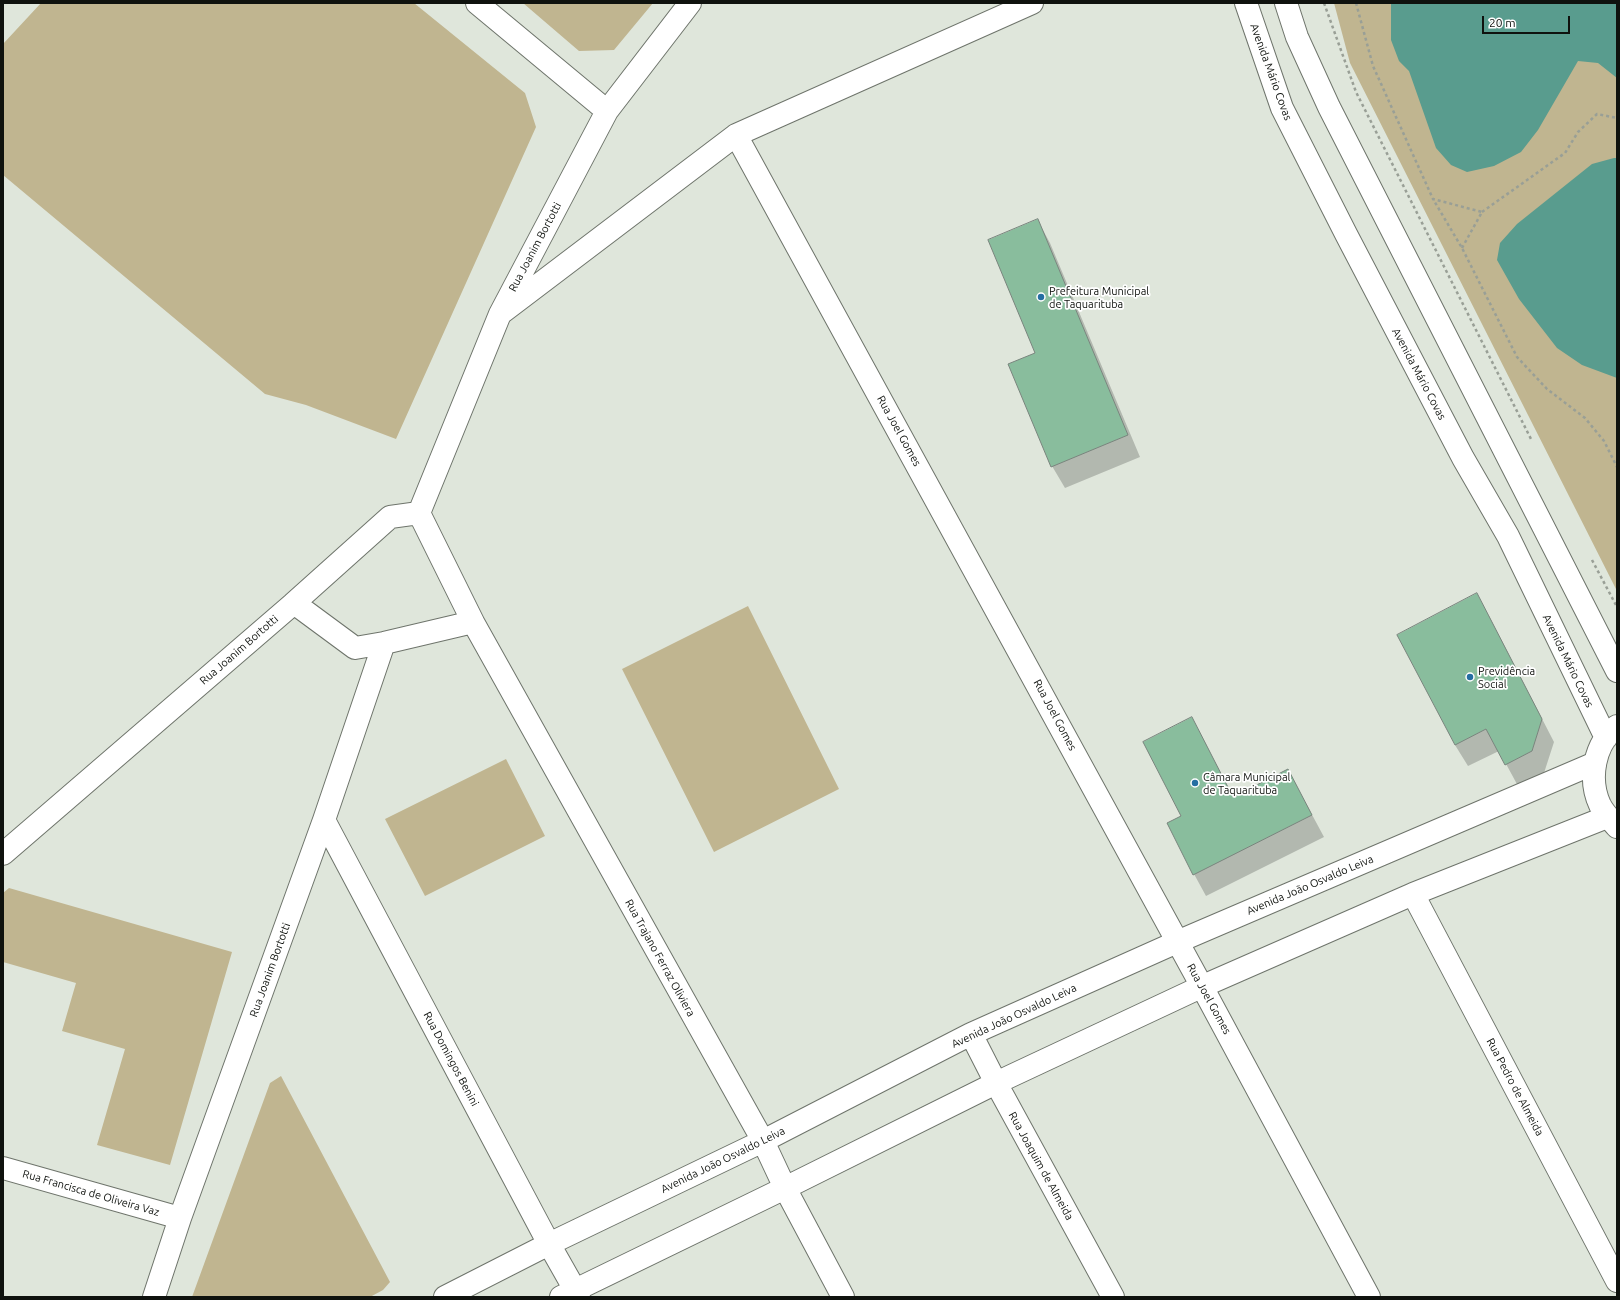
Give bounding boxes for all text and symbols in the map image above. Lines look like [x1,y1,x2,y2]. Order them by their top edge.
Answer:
scale bar [1484,8,1572,34]
text: 20 m [1489,16,1516,29]
street label: Avenida Mário Covas [1247,22,1295,122]
street label: Rua Joanim Bortotti [506,200,564,294]
place label: Prefeitura Municipal de Taquarituba [1049,284,1149,310]
marker: Prefeitura Municipal de Taquarituba [1036,292,1046,302]
street label: Avenida Mário Covas [1389,326,1449,422]
street label: Rua Joel Gomes [874,393,924,469]
street label: Rua Joanim Bortotti [197,612,281,688]
street label: Avenida Mário Covas [1540,612,1596,710]
place label: Previdência Social [1478,664,1535,690]
marker: Previdência Social [1465,672,1475,682]
street label: Rua Joel Gomes [1031,677,1079,753]
place label: Câmara Municipal de Taquarituba [1203,770,1290,796]
marker: Câmara Municipal de Taquarituba [1190,778,1200,788]
street label: Avenida João Osvaldo Leiva [1245,852,1375,918]
street label: Rua Trajano Ferraz Oliviera [622,897,698,1019]
street label: Rua Joanim Bortotti [247,921,293,1019]
street label: Rua Joel Gomes [1184,961,1234,1037]
street label: Avenida João Osvaldo Leiva [949,981,1079,1051]
street label: Rua Domingos Benini [421,1010,481,1108]
street label: Rua Pedro de Almeida [1484,1036,1546,1138]
street label: Rua Joaquim de Almeida [1006,1110,1076,1222]
street label: Avenida João Osvaldo Leiva [659,1124,787,1196]
street label: Rua Francisca de Oliveira Vaz [21,1167,161,1219]

